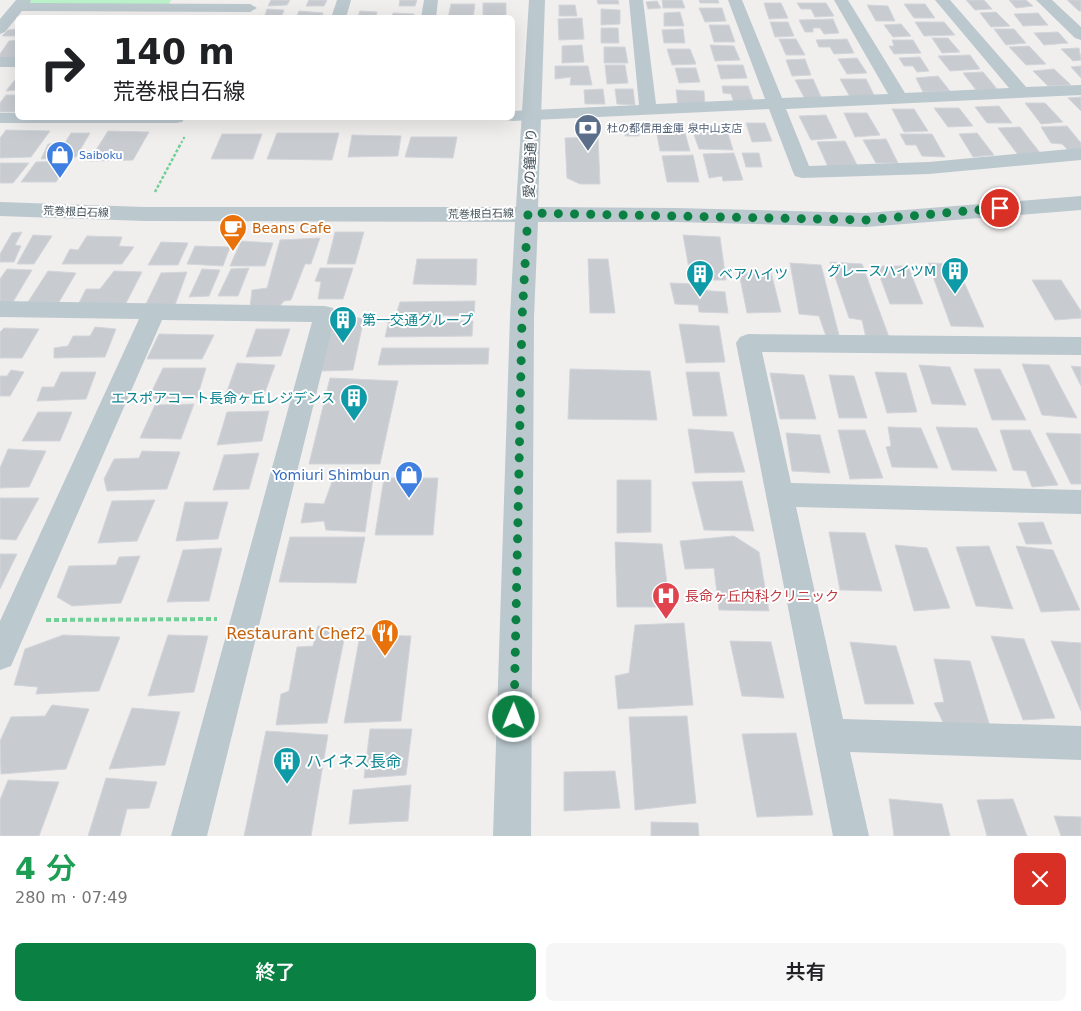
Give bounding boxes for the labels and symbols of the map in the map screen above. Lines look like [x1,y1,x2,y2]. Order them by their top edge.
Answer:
bank icon: 杜の都信用金庫 泉中山支店 [573,113,603,152]
place label: 杜の都信用金庫 泉中山支店 [607,122,743,135]
street label: 愛の鐘通り [521,128,539,198]
shop icon: Saiboku [45,140,75,179]
place label: Saiboku [79,149,123,162]
pin [979,187,1021,229]
street label: 荒巻根白石線 [43,204,109,220]
street label: 荒巻根白石線 [448,207,514,221]
cafe icon: Beans Cafe [218,213,248,252]
place label: Beans Cafe [252,220,331,236]
building icon: グレースハイツM [940,256,970,295]
building icon: ベアハイツ [685,259,715,298]
place label: グレースハイツM [827,263,936,279]
place label: ベアハイツ [719,266,788,282]
building icon: 第一交通グループ [328,305,358,344]
place label: 第一交通グループ [362,312,473,328]
building icon: エスポアコート長命ヶ丘レジデンス [339,383,369,422]
place label: エスポアコート長命ヶ丘レジデンス [111,390,335,406]
shop icon: Yomiuri Shimbun [394,460,424,499]
place label: Yomiuri Shimbun [271,467,390,483]
hospital icon: 長命ヶ丘内科クリニック [651,581,681,620]
place label: 長命ヶ丘内科クリニック [685,588,839,604]
restaurant icon: Restaurant Chef2 [370,618,400,657]
place label: Restaurant Chef2 [226,624,366,643]
position arrow [487,690,539,742]
building icon: ハイネス長命 [272,746,302,785]
place label: ハイネス長命 [306,752,402,771]

